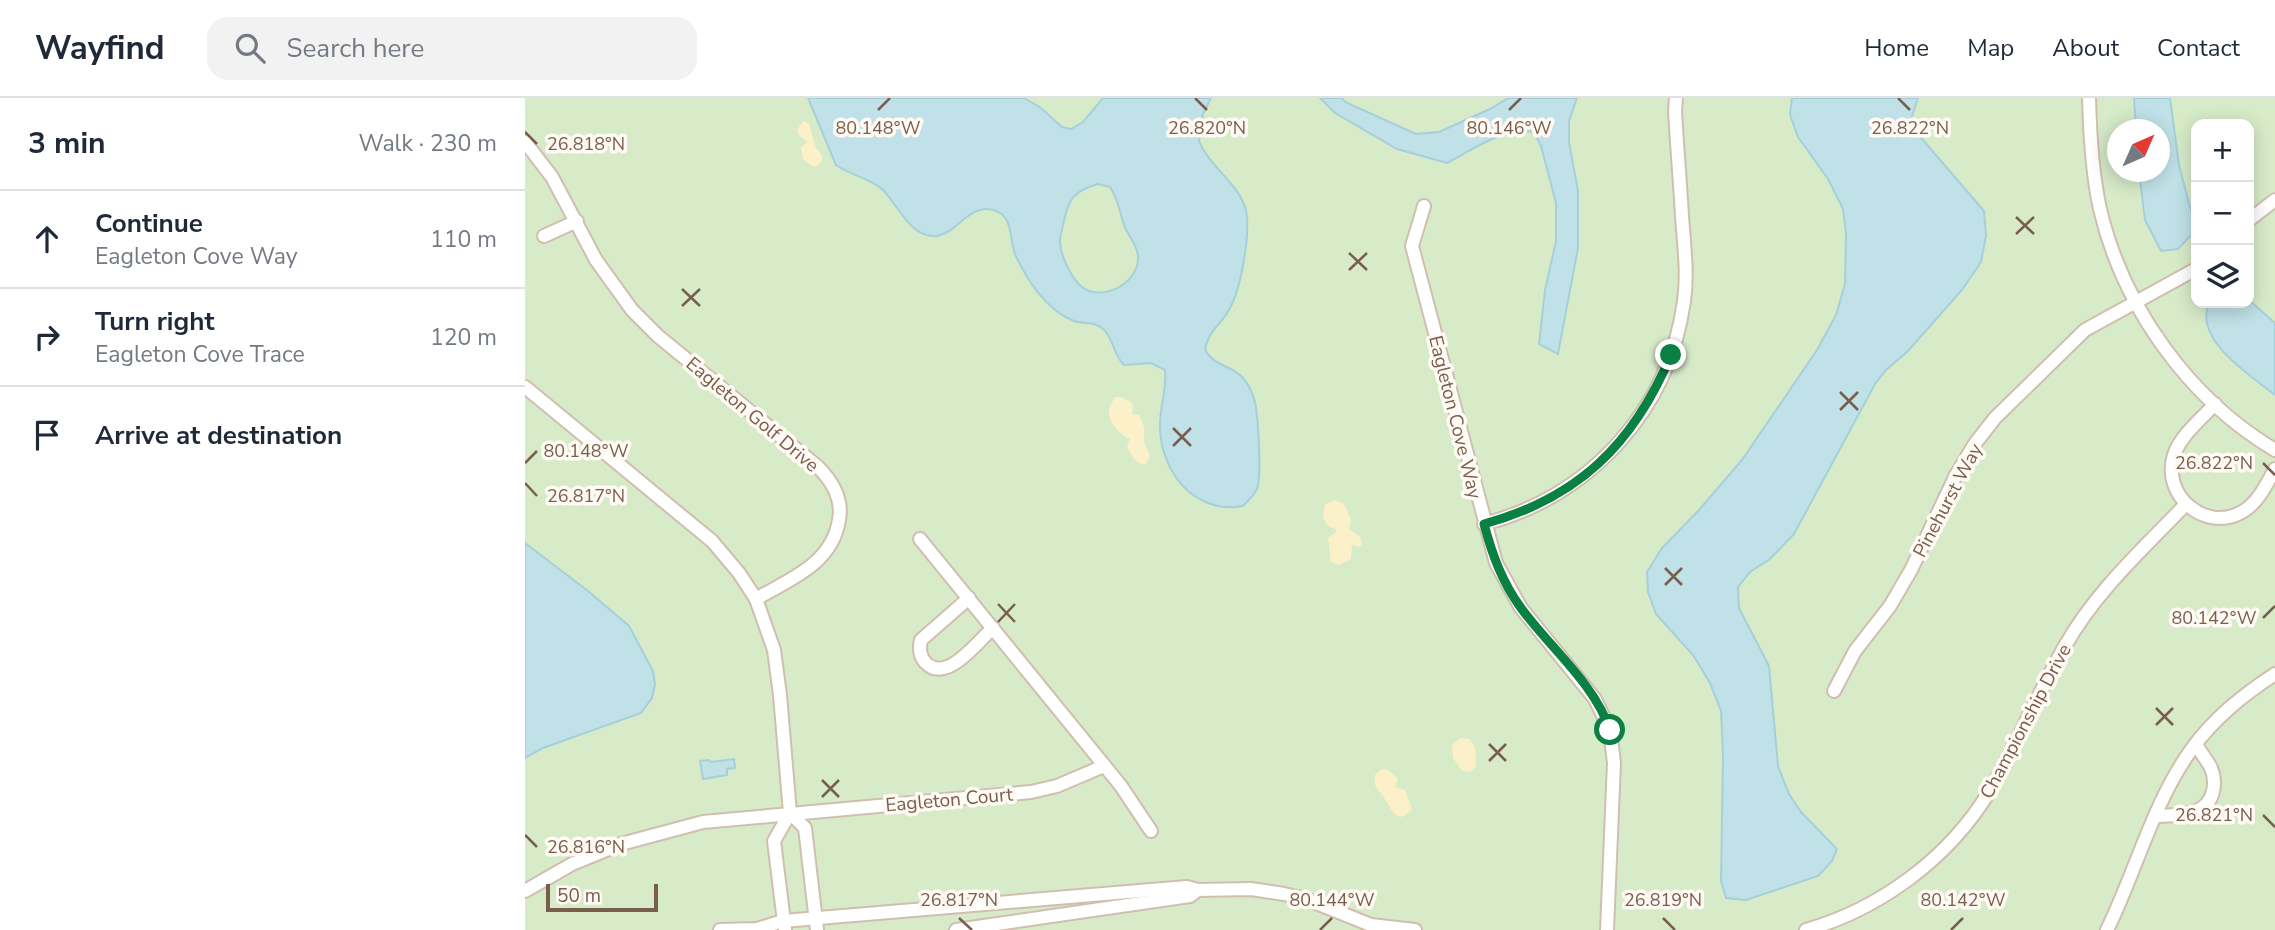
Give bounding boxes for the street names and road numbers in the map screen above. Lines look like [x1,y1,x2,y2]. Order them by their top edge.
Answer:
street label: Eagleton Cove Way [1422,333,1488,502]
street label: Eagleton Golf Drive [680,351,825,478]
street label: Pinehurst Way [1907,439,1989,562]
street label: Championship Drive [1974,639,2078,804]
street label: Eagleton Court [884,781,1014,819]

